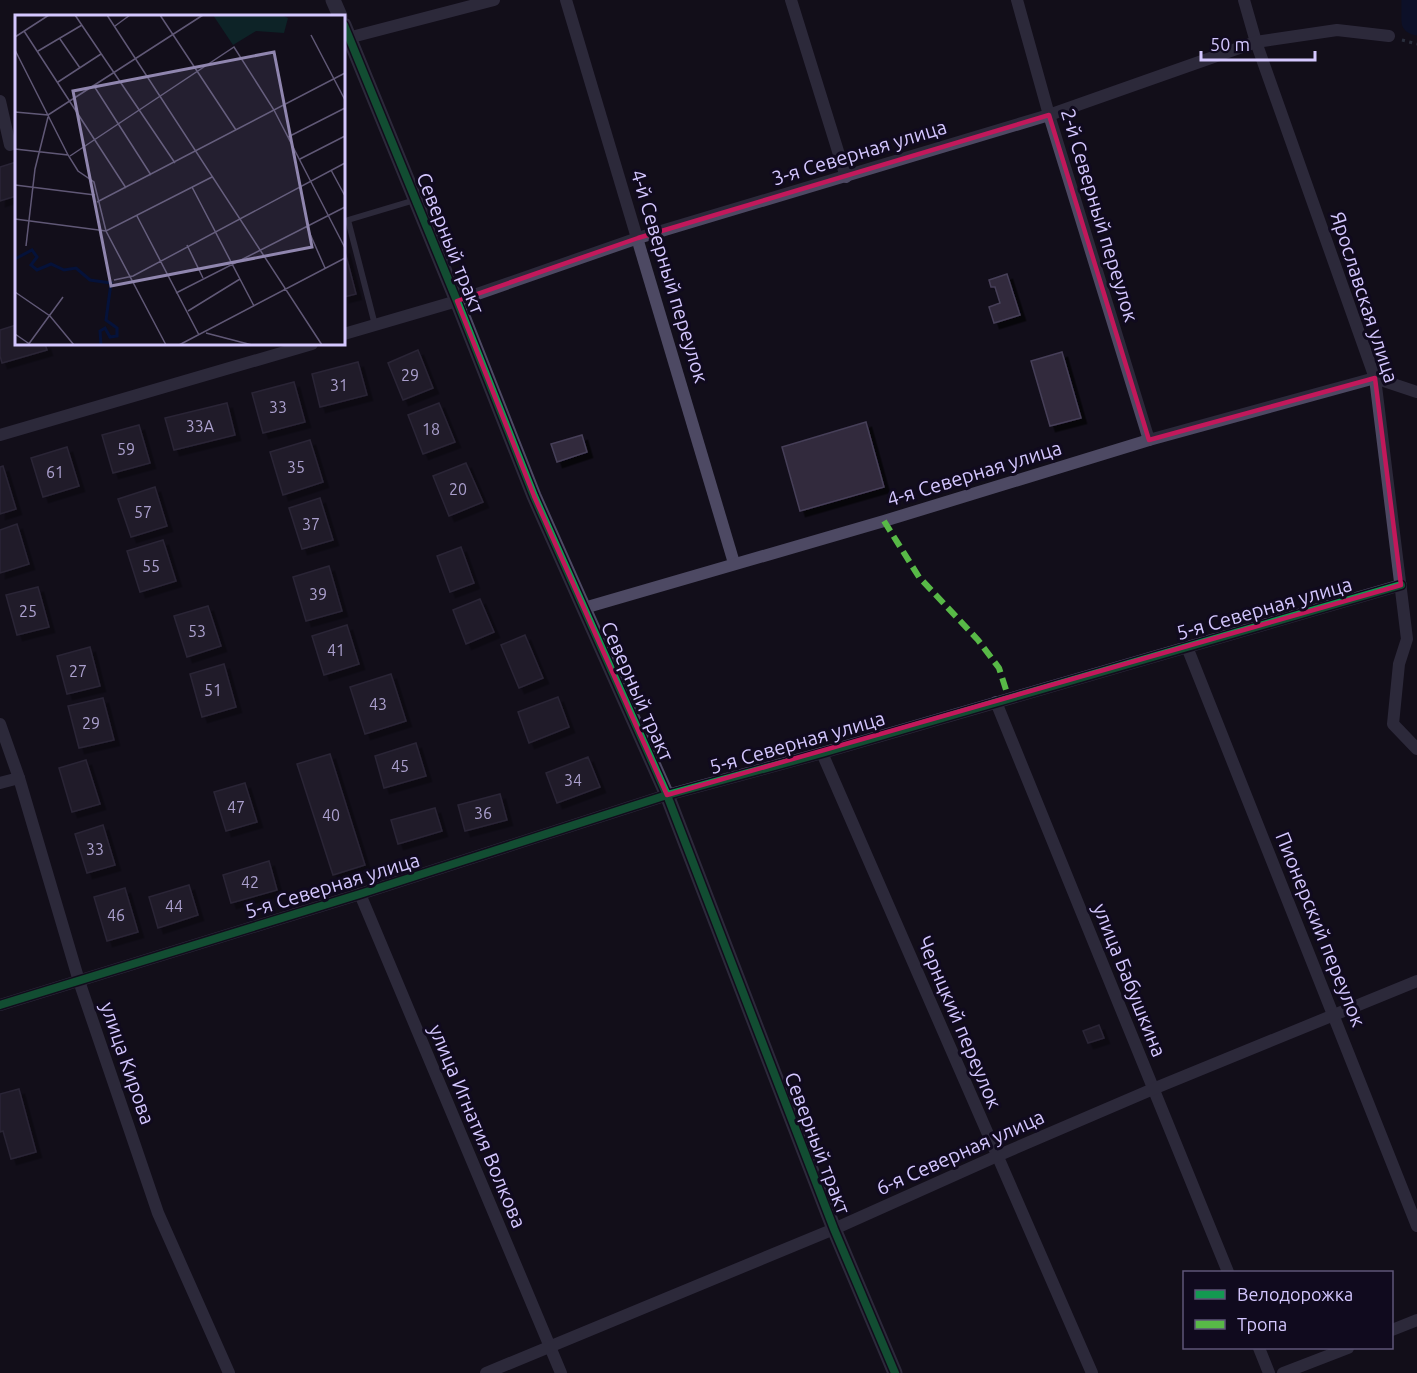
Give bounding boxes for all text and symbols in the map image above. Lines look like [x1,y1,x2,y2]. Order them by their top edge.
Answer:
inset map [15,15,345,345]
scale bar [1201,24,1315,62]
text: 50 m [1210,34,1250,54]
street label: 2-й Северный переулок [1057,106,1143,324]
street label: 3-я Северная улица [769,114,949,190]
street label: 4-й Северный переулок [627,167,713,385]
street label: Северный тракт [412,169,490,317]
street label: Ярославская улица [1326,209,1404,385]
house number: 29 [401,366,419,384]
house number: 31 [330,376,348,394]
house number: 33 [269,398,287,416]
house number: 33А [186,417,215,435]
house number: 18 [422,420,440,438]
street label: 4-я Северная улица [884,435,1064,511]
house number: 59 [117,440,135,458]
house number: 35 [287,458,305,476]
house number: 61 [46,463,64,481]
house number: 20 [449,480,467,498]
house number: 57 [134,503,152,521]
house number: 37 [302,515,320,533]
house number: 55 [142,557,160,575]
street label: 5-я Северная улица [1174,572,1354,644]
house number: 39 [309,585,327,603]
house number: 25 [19,602,37,620]
street label: Северный тракт [597,618,679,764]
house number: 53 [188,622,206,640]
house number: 41 [327,641,345,659]
house number: 27 [69,662,87,680]
house number: 51 [204,681,222,699]
house number: 43 [369,695,387,713]
street label: 5-я Северная улица [707,706,887,778]
house number: 29 [82,714,100,732]
house number: 45 [391,757,409,775]
house number: 34 [564,771,582,789]
house number: 47 [227,798,245,816]
house number: 36 [474,804,492,822]
house number: 40 [322,806,340,824]
street label: Пионерский переулок [1271,828,1371,1030]
house number: 33 [86,840,104,858]
street label: 5-я Северная улица [242,847,422,923]
house number: 42 [241,873,259,891]
house number: 44 [165,897,183,915]
street label: улица Бабушкина [1089,900,1171,1060]
house number: 46 [107,906,125,924]
street label: Чернцкий переулок [913,932,1007,1112]
street label: улица Кирова [96,999,160,1127]
street label: улица Игнатия Волкова [425,1021,531,1231]
street label: Северный тракт [780,1069,856,1217]
street label: 6-я Северная улица [872,1105,1048,1199]
legend [1183,1271,1393,1349]
text: Велодорожка [1237,1284,1353,1304]
text: Тропа [1237,1314,1287,1334]

